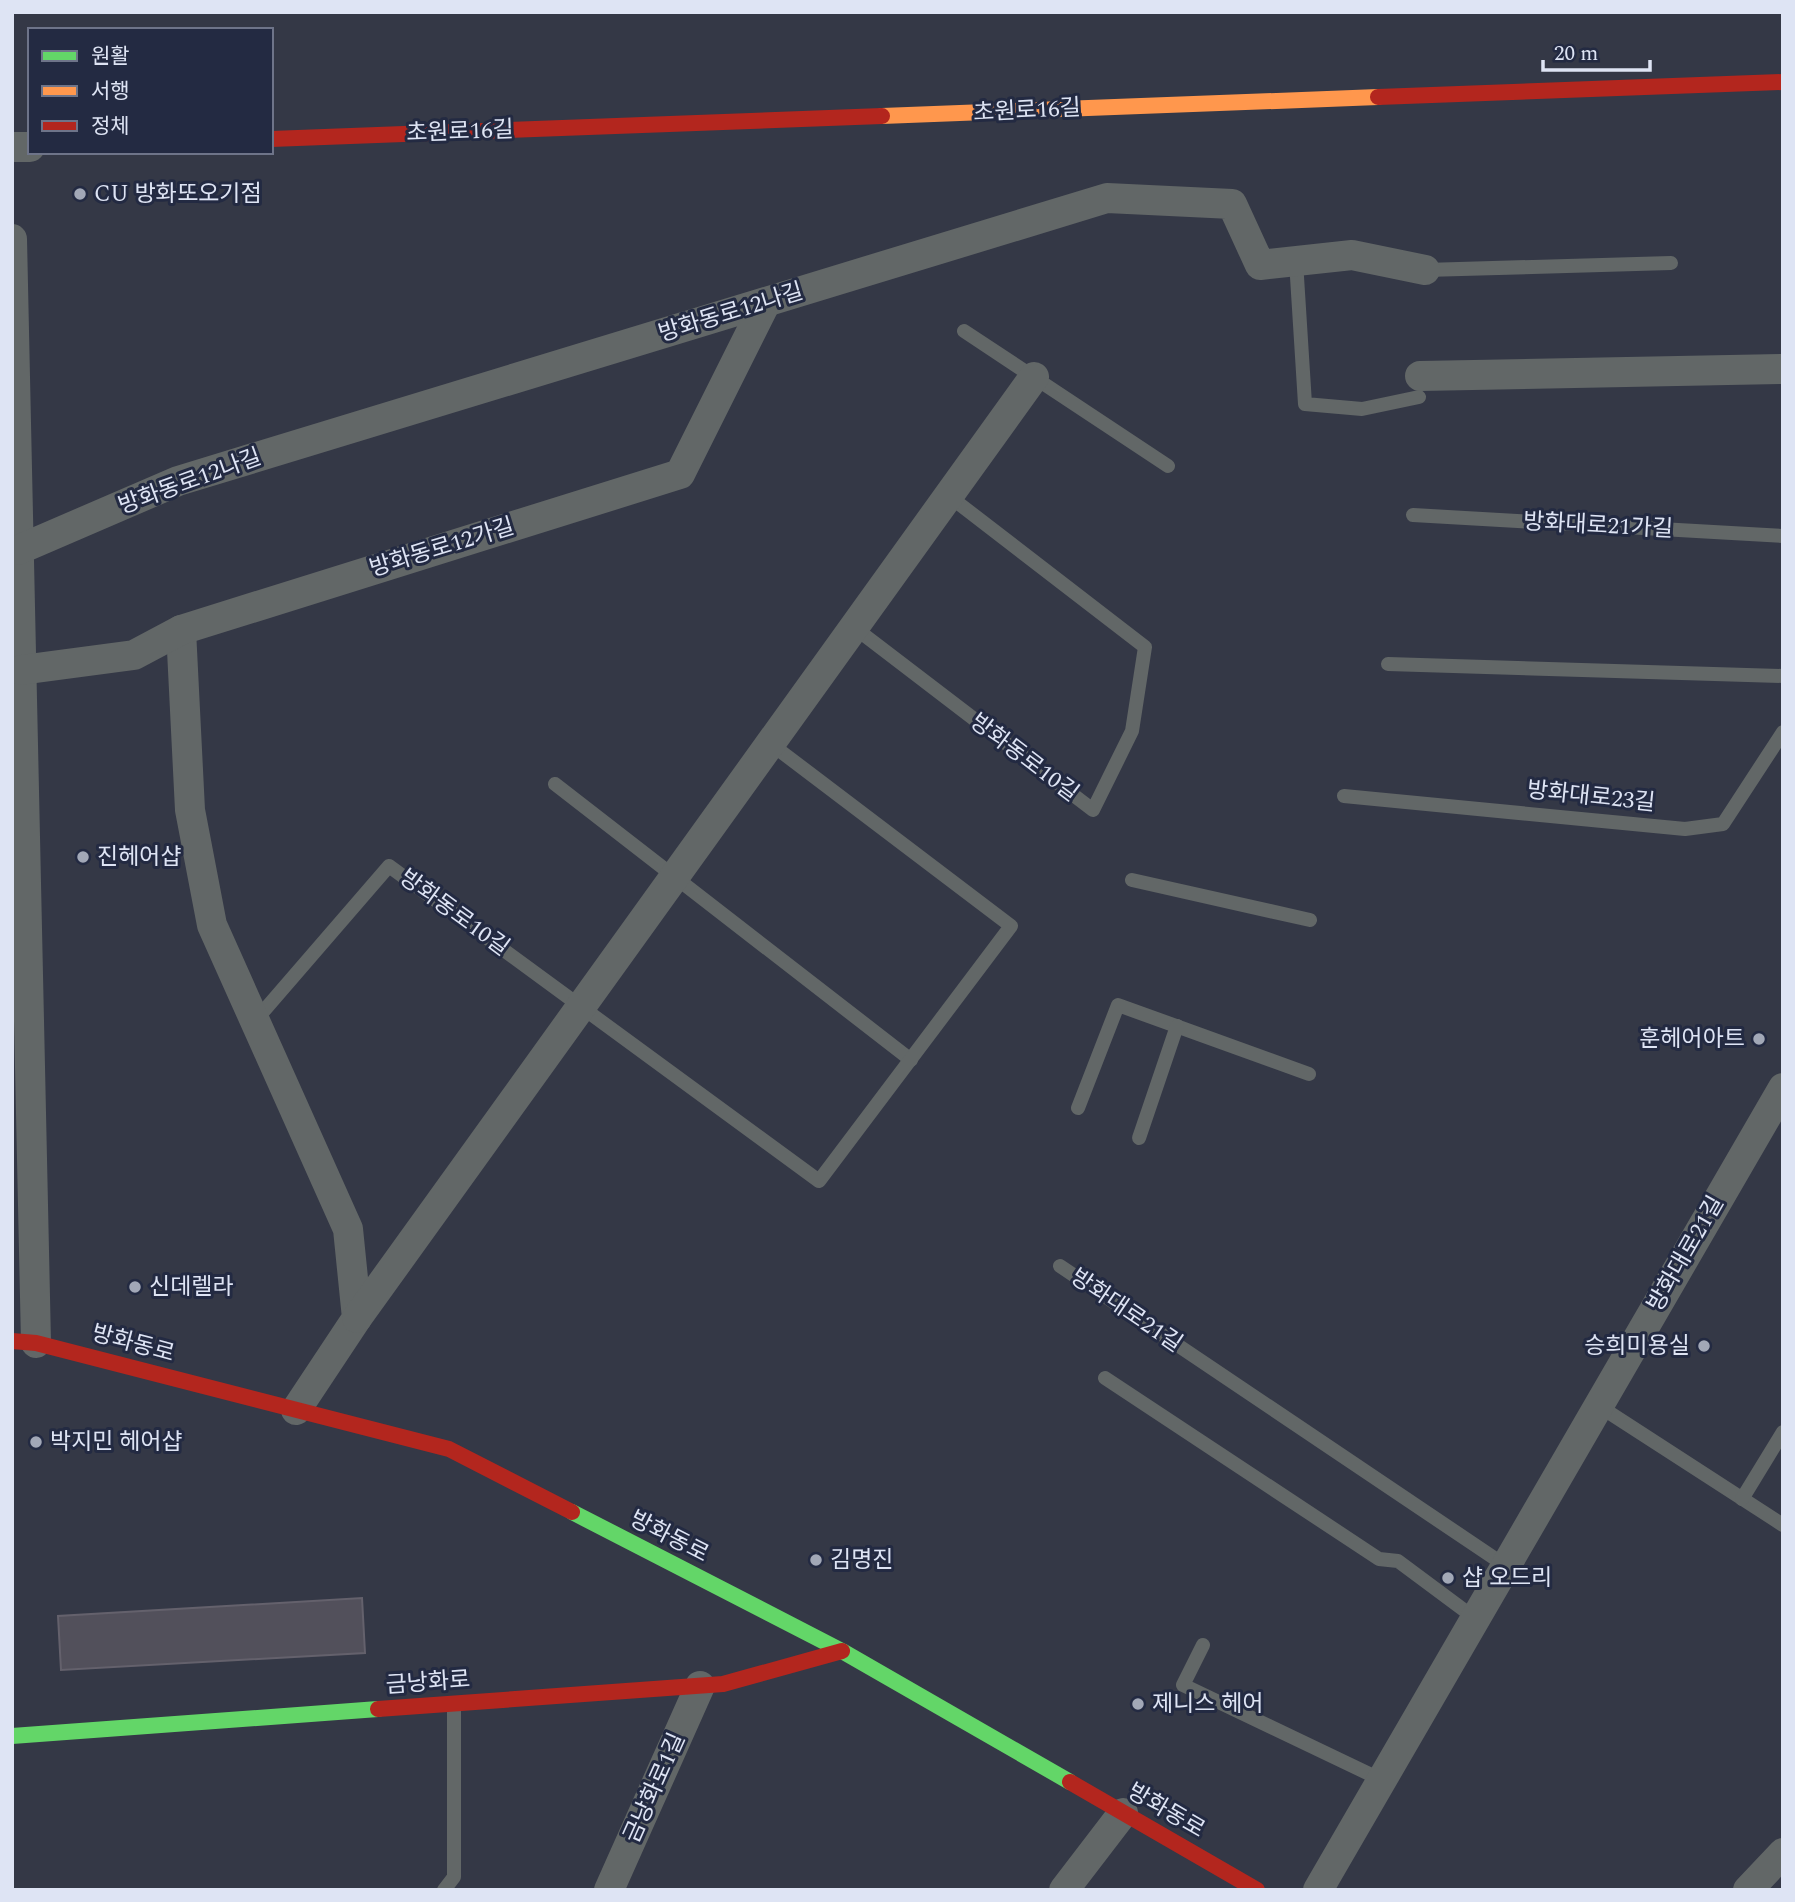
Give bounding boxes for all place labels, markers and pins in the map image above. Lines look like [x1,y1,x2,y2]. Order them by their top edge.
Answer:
place label: CU 방화또오기점 [94,177,262,212]
marker: CU 방화또오기점 [72,186,88,202]
place label: 진헤어샵 [97,840,182,875]
marker: 진헤어샵 [75,849,91,865]
place label: 훈헤어아트 [1639,1022,1745,1057]
marker: 훈헤어아트 [1751,1031,1767,1047]
place label: 신데렐라 [149,1270,234,1305]
marker: 신데렐라 [127,1279,143,1295]
place label: 승희미용실 [1584,1329,1690,1364]
marker: 승희미용실 [1696,1338,1712,1354]
place label: 박지민 헤어샵 [50,1425,183,1460]
marker: 박지민 헤어샵 [28,1434,44,1450]
place label: 김명진 [830,1543,893,1578]
marker: 김명진 [808,1552,824,1568]
place label: 샵 오드리 [1462,1561,1552,1596]
marker: 샵 오드리 [1440,1570,1456,1586]
place label: 제니스 헤어 [1152,1687,1264,1722]
marker: 제니스 헤어 [1130,1696,1146,1712]

